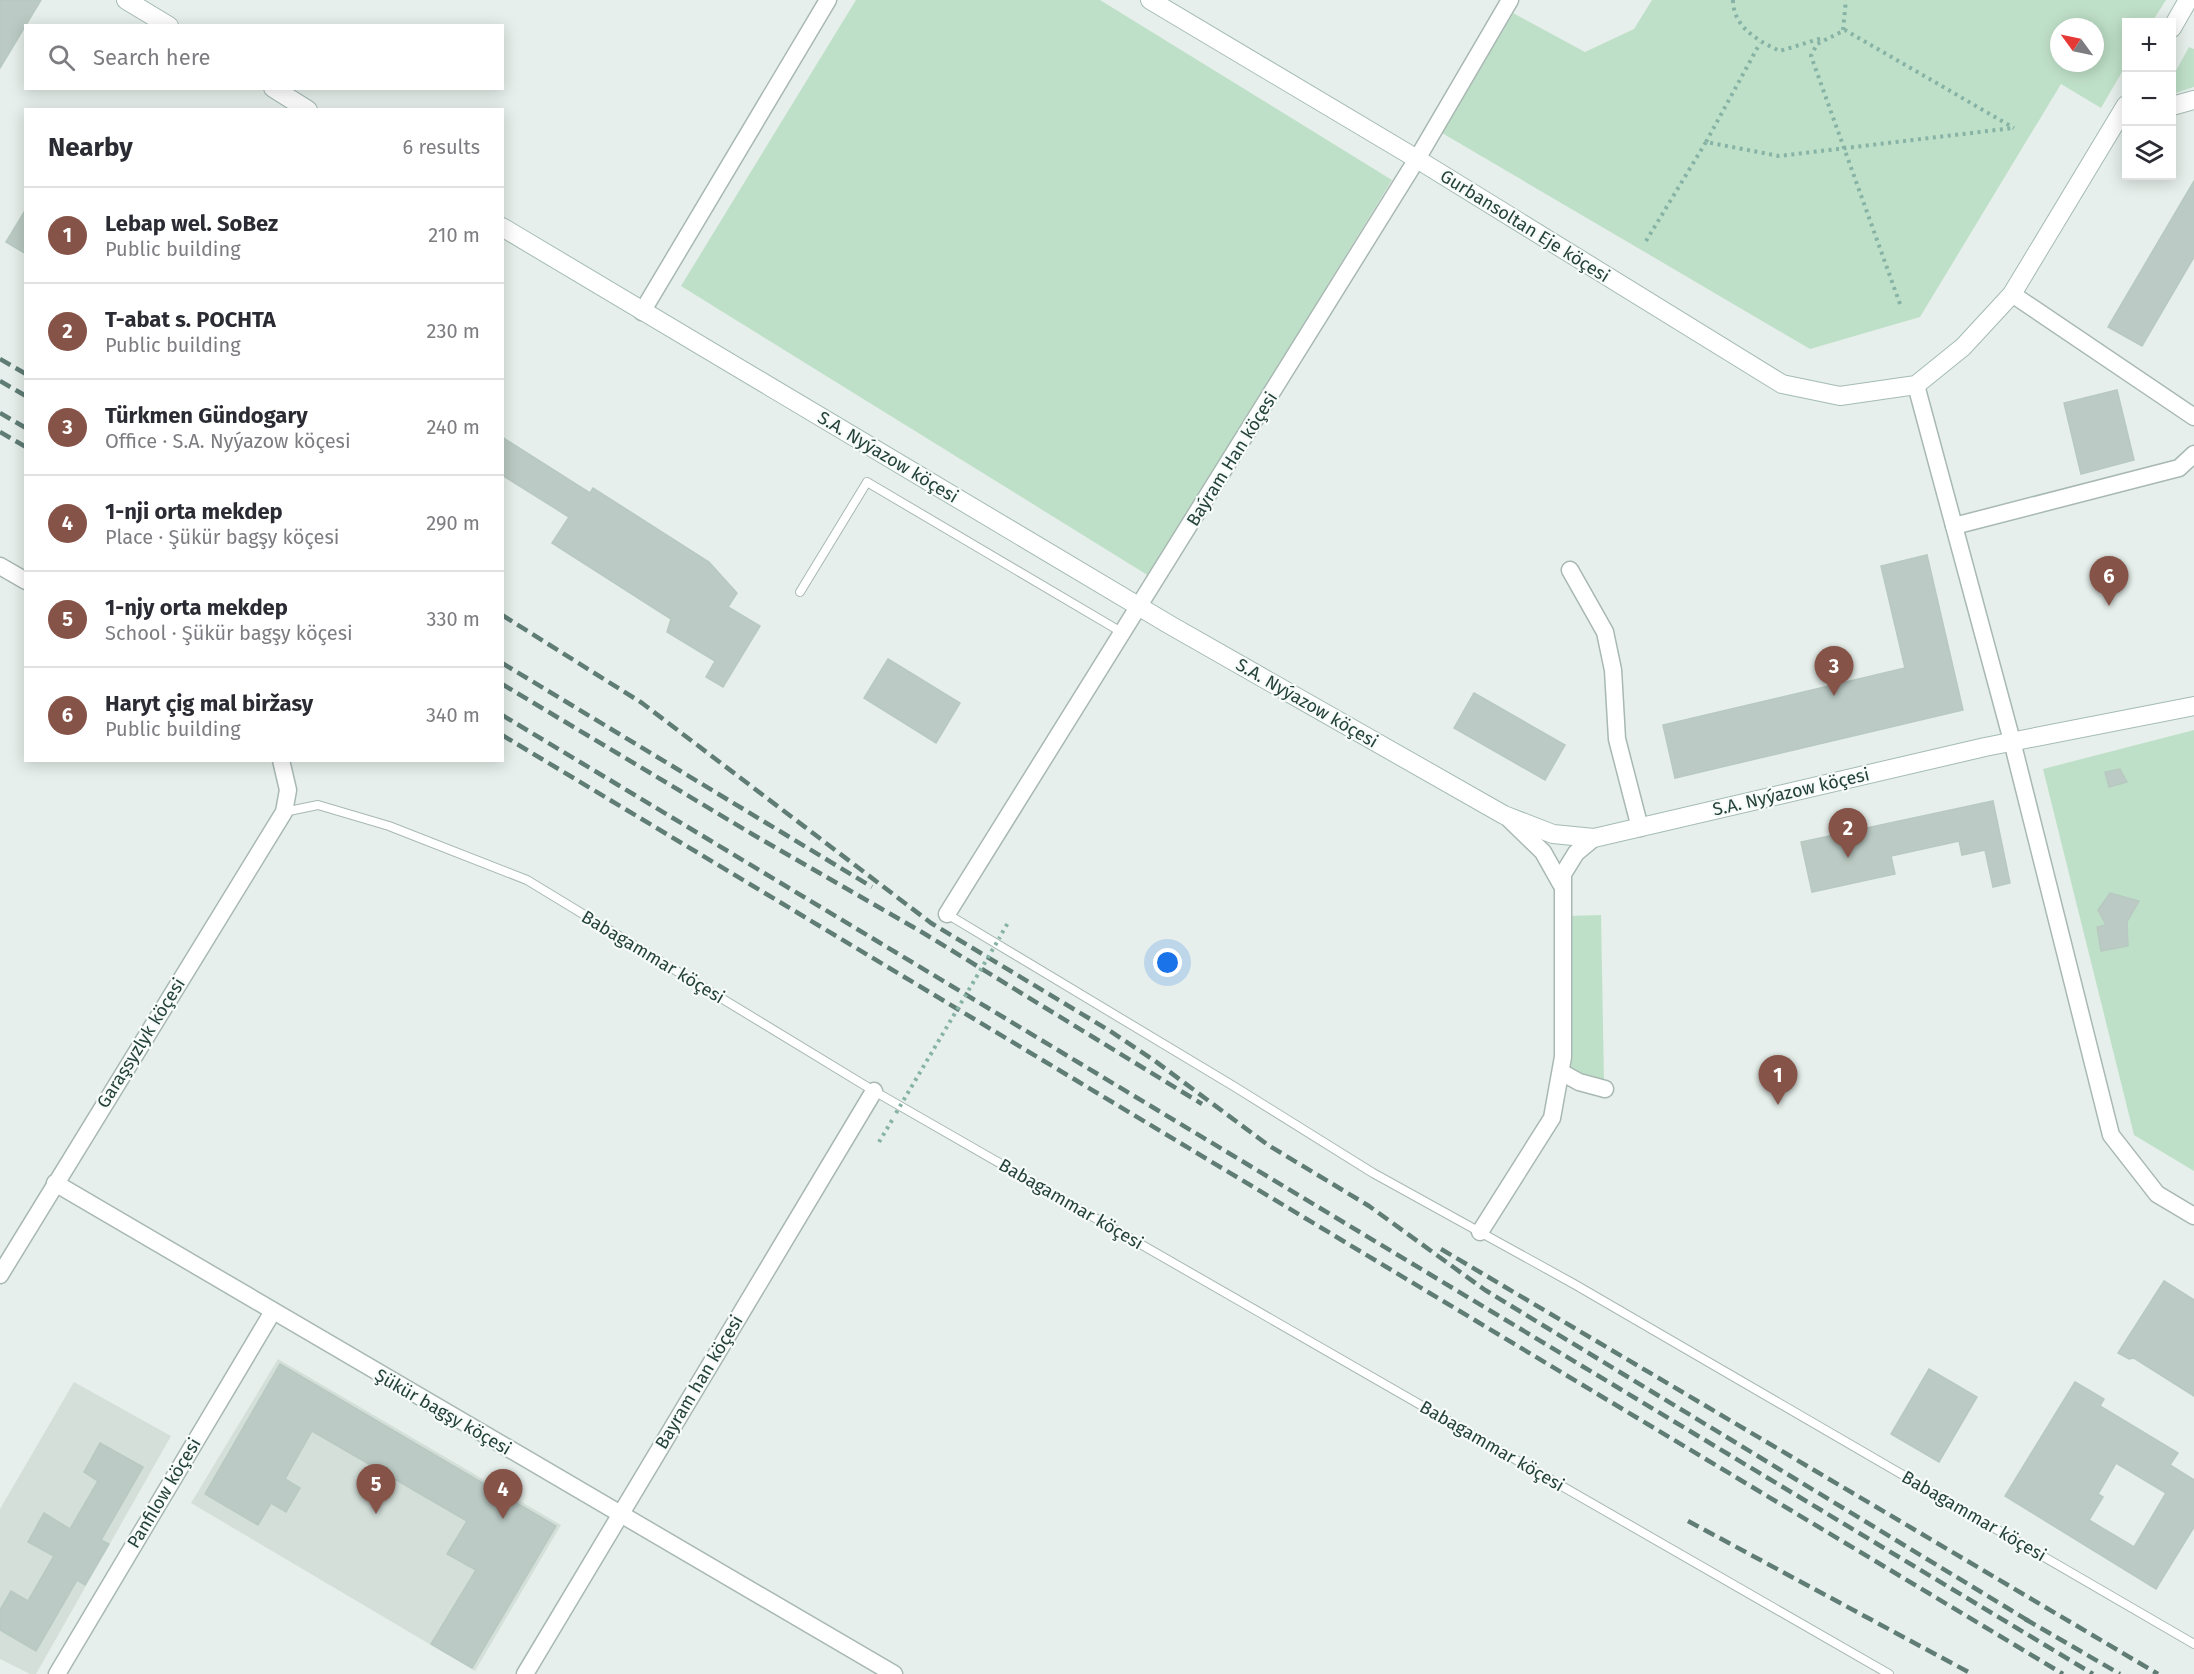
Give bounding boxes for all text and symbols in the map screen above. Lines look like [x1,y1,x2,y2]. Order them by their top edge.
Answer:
north arrow [2050,18,2104,72]
map controls [2122,18,2176,180]
button: + [2122,18,2176,72]
search box [24,24,504,90]
icon: search [45,41,78,74]
text: Search here [93,44,211,71]
button: − [2122,72,2176,126]
button: layers [2122,126,2176,180]
text: Nearby [48,132,133,163]
text: 6 results [403,135,480,159]
street label: Gurbansoltan Eje köçesi [1436,165,1614,287]
text: Lebap wel. SoBez [105,210,278,237]
text: 1 [63,223,72,247]
text: 210 m [428,223,480,247]
text: Public building [105,237,241,261]
text: T-abat s. POCHTA [105,306,276,333]
text: 2 [62,319,73,343]
text: 230 m [427,319,480,343]
text: Public building [105,333,241,357]
street label: Baýram Han köçesi [1182,388,1282,530]
text: Türkmen Gündogary [105,402,308,429]
street label: S.A. Nyýazow köçesi [814,406,962,508]
text: 3 [62,415,73,439]
text: 240 m [426,415,480,439]
text: Office · S.A. Nyýazow köçesi [105,429,351,453]
text: 1-nji orta mekdep [105,498,283,525]
text: 4 [62,511,73,535]
text: 290 m [426,511,480,535]
text: Place · Şükür bagşy köçesi [105,525,339,549]
pin: 6 [2090,556,2128,606]
text: 1-njy orta mekdep [105,594,288,621]
text: 5 [62,607,73,631]
text: 330 m [426,607,480,631]
text: School · Şükür bagşy köçesi [105,621,353,645]
pin: 3 [1814,646,1854,696]
street label: S.A. Nyýazow köçesi [1232,653,1382,753]
text: Haryt çig mal biržasy [105,690,313,717]
text: 6 [62,703,73,727]
text: 340 m [426,703,480,727]
text: Public building [105,717,241,741]
street label: S.A. Nyýazow köçesi [1710,763,1872,821]
pin: 2 [1828,808,1868,858]
street label: Babagammar köçesi [577,906,729,1008]
your location [1153,948,1182,977]
street label: Garaşsyzlyk köçesi [92,974,190,1112]
pin: 1 [1758,1056,1798,1105]
street label: Babagammar köçesi [995,1154,1147,1254]
street label: Bayram han köçesi [650,1311,748,1453]
street label: Şükür bagşy köçesi [371,1364,515,1460]
street label: Babagammar köçesi [1416,1396,1568,1496]
street label: Panfilow köçesi [122,1434,206,1552]
pin: 5 [356,1464,395,1514]
street label: Babagammar köçesi [1898,1466,2050,1566]
pin: 4 [484,1470,522,1519]

